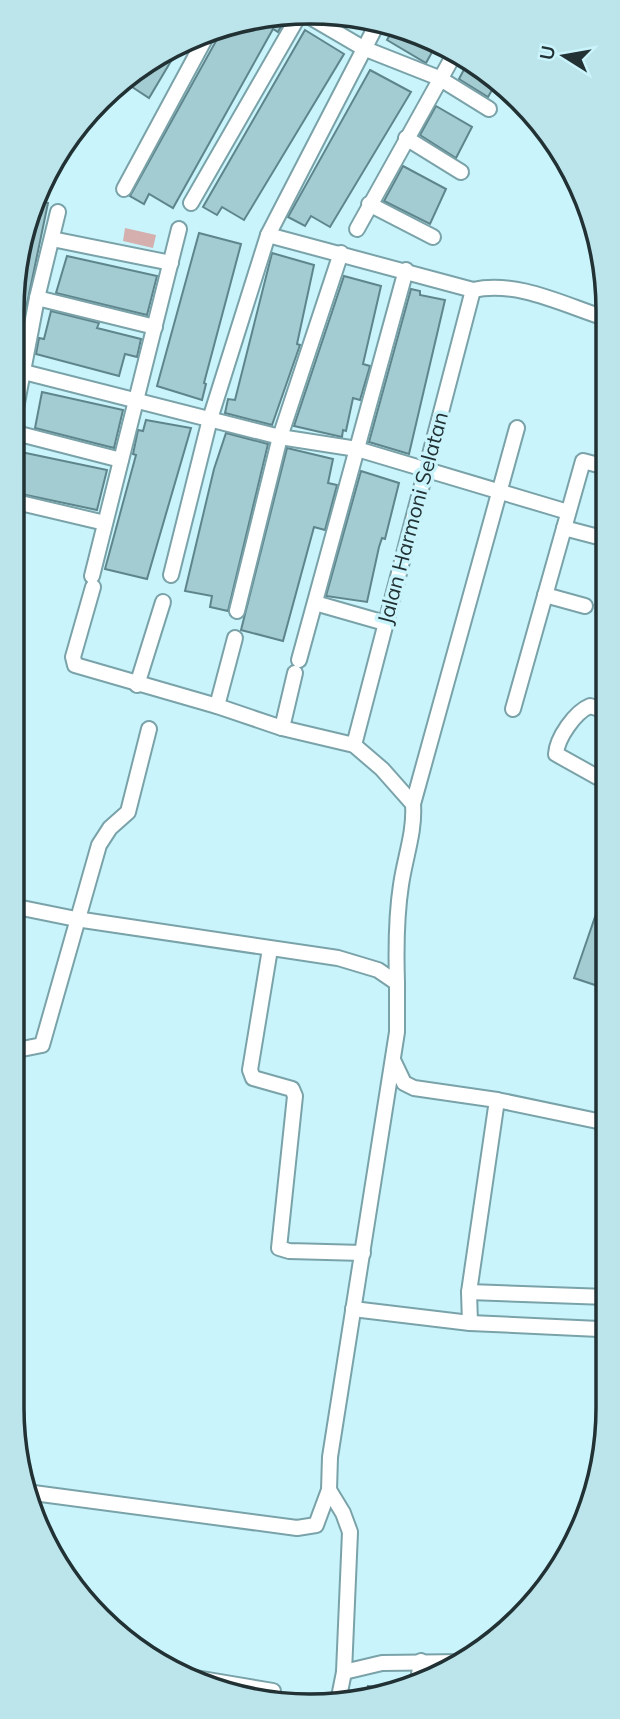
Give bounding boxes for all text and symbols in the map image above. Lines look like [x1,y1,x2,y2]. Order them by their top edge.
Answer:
north arrow [529,21,599,91]
text: U [534,44,560,62]
street label: Jalan Harmoni Selatan [371,409,453,627]

